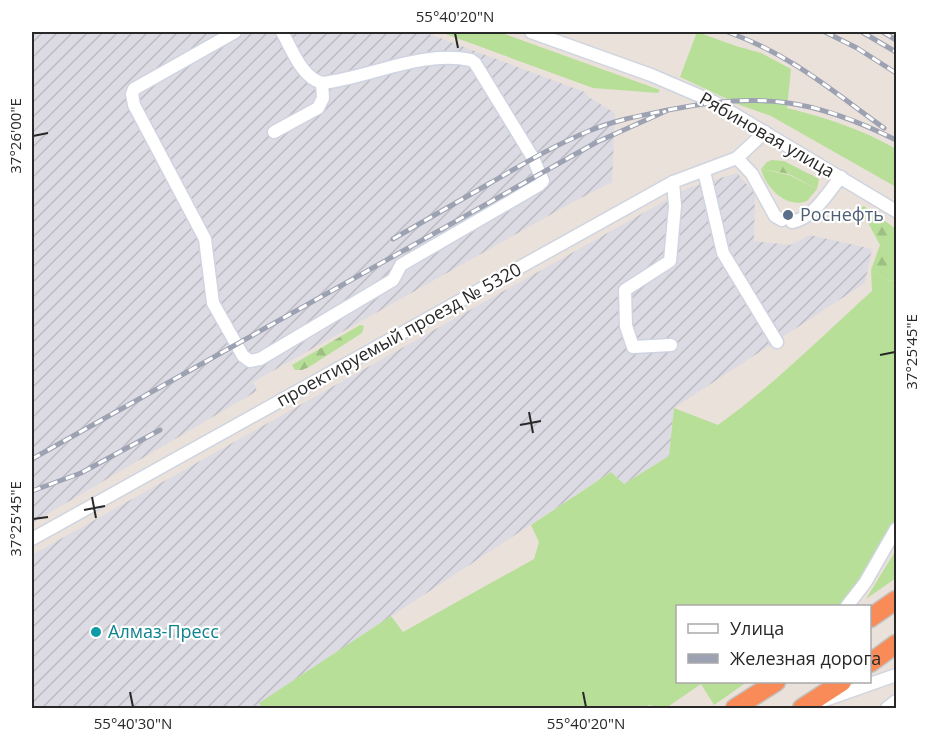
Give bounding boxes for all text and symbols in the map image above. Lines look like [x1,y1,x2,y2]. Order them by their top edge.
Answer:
text: 55°40'20"N [416,6,494,26]
street label: Рябиновая улица [696,86,839,183]
text: 37°26'00"E [5,98,25,174]
place label: Роснефть [800,202,884,226]
marker: Роснефть [781,208,795,222]
street label: проектируемый проезд № 5320 [272,257,525,412]
text: 37°25'45"E [901,314,921,390]
text: 37°25'45"E [5,481,25,557]
legend [676,605,871,683]
text: Улица [730,616,784,640]
place label: Алмаз-Пресс [108,619,219,643]
marker: Алмаз-Пресс [89,625,103,639]
text: Железная дорога [730,646,881,670]
text: 55°40'30"N [94,713,172,733]
text: 55°40'20"N [547,713,625,733]

